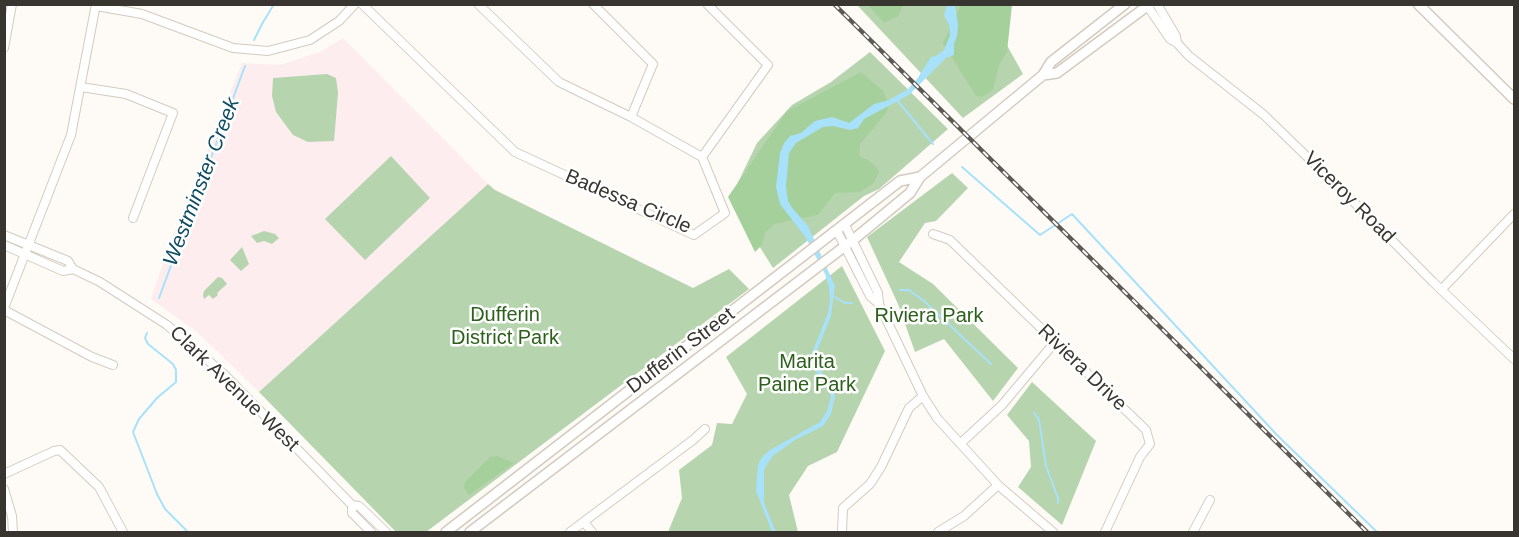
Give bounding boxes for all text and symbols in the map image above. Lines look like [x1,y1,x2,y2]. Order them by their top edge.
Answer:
water label: Westminster Creek [158,94,246,270]
street label: Viceroy Road [1298,147,1400,249]
street label: Badessa Circle [561,165,695,239]
park label: Dufferin District Park [451,303,559,350]
street label: Dufferin Street [622,303,740,399]
park label: Riviera Park [875,304,983,328]
street label: Riviera Drive [1032,320,1132,416]
street label: Clark Avenue West [164,321,304,457]
park label: Marita Paine Park [758,350,856,397]

